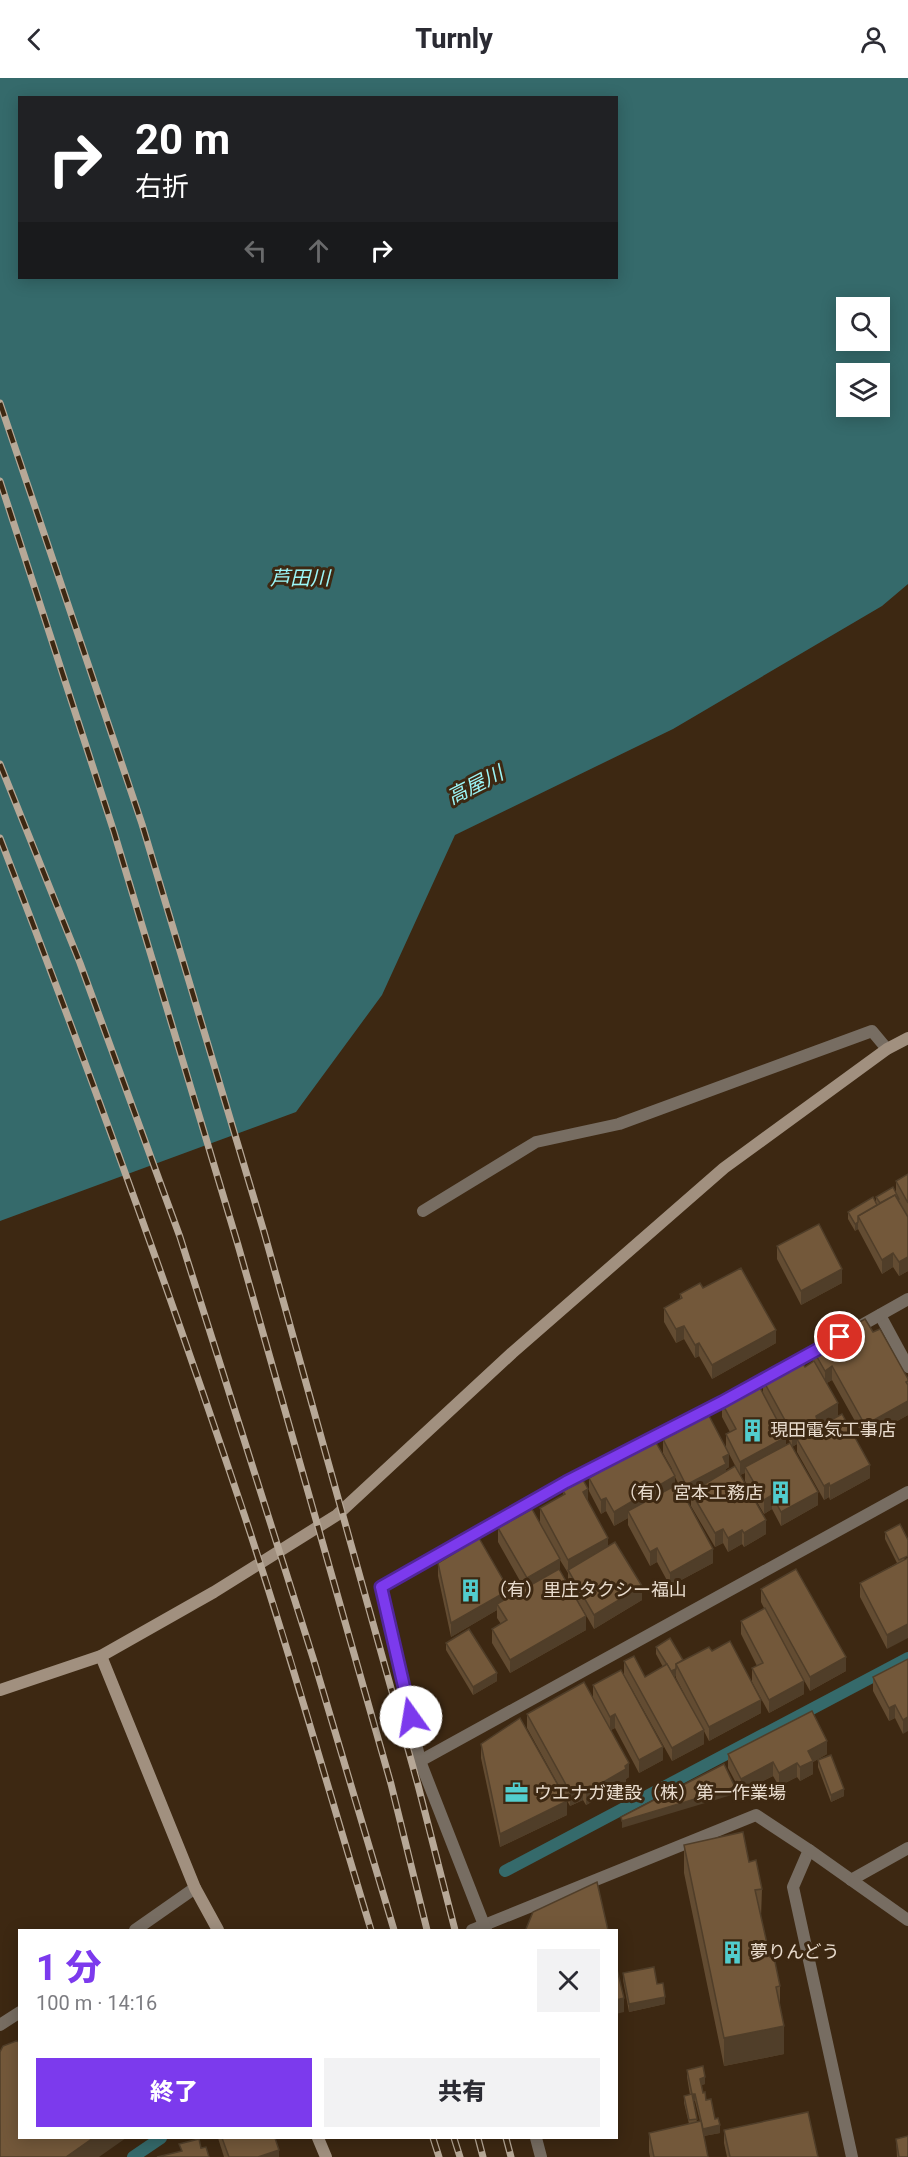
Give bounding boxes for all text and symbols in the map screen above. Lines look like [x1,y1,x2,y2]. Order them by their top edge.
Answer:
icon: back [18,23,51,56]
text: Turnly [415,23,493,55]
icon: person [857,23,890,56]
text: 20 m [135,115,230,164]
icon: right [36,120,114,198]
text: 右折 [135,171,189,203]
icon: left [239,234,272,267]
icon: ahead [302,234,335,267]
icon: right [365,234,398,267]
map controls [836,297,890,417]
button: search [836,297,890,351]
button: layers [836,363,890,417]
water label: 芦田川 [270,566,332,590]
water label: 高屋川 [443,760,509,809]
pin [814,1311,865,1362]
icon: arrive [823,1320,856,1353]
building icon: 現田電気工事店 [739,1417,765,1443]
place label: 現田電気工事店 [770,1419,896,1440]
building icon: （有）宮本工務店 [768,1480,794,1506]
place label: （有）宮本工務店 [619,1482,763,1503]
building icon: （有）里庄タクシー福山 [458,1577,484,1603]
place label: （有）里庄タクシー福山 [489,1579,687,1600]
position arrow [379,1685,443,1749]
office icon: ウエナガ建設（株）第一作業場 [503,1780,529,1806]
place label: ウエナガ建設（株）第一作業場 [534,1782,786,1803]
building icon: 夢りんどう [719,1939,745,1965]
place label: 夢りんどう [750,1941,839,1962]
text: 1 分 [36,1947,102,1989]
button: close [537,1949,600,2012]
text: 100 m · 14:16 [36,1991,157,2015]
button: 終了 [36,2058,312,2127]
button: 共有 [324,2058,600,2127]

